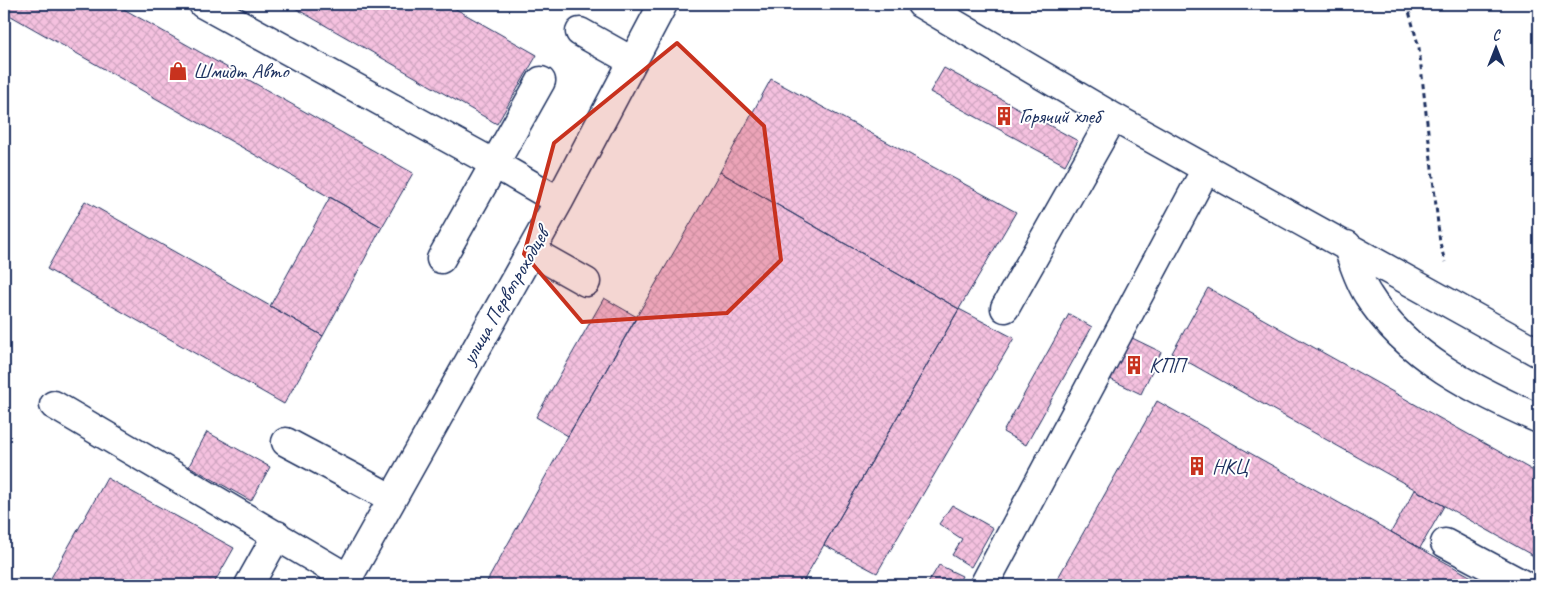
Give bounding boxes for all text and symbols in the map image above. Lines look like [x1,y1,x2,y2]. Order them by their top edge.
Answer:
north arrow [1470,22,1520,72]
text: С [1493,27,1502,44]
place label: Шмидт Авто [193,58,290,84]
shop icon: Шмидт Авто [167,60,189,82]
place label: Горячий хлеб [1019,103,1105,129]
building icon: Горячий хлеб [993,105,1015,127]
street label: улица Первопроходцев [455,219,557,370]
place label: КПП [1149,352,1189,378]
building icon: КПП [1123,354,1145,376]
place label: НКЦ [1212,453,1250,479]
building icon: НКЦ [1186,455,1208,477]

